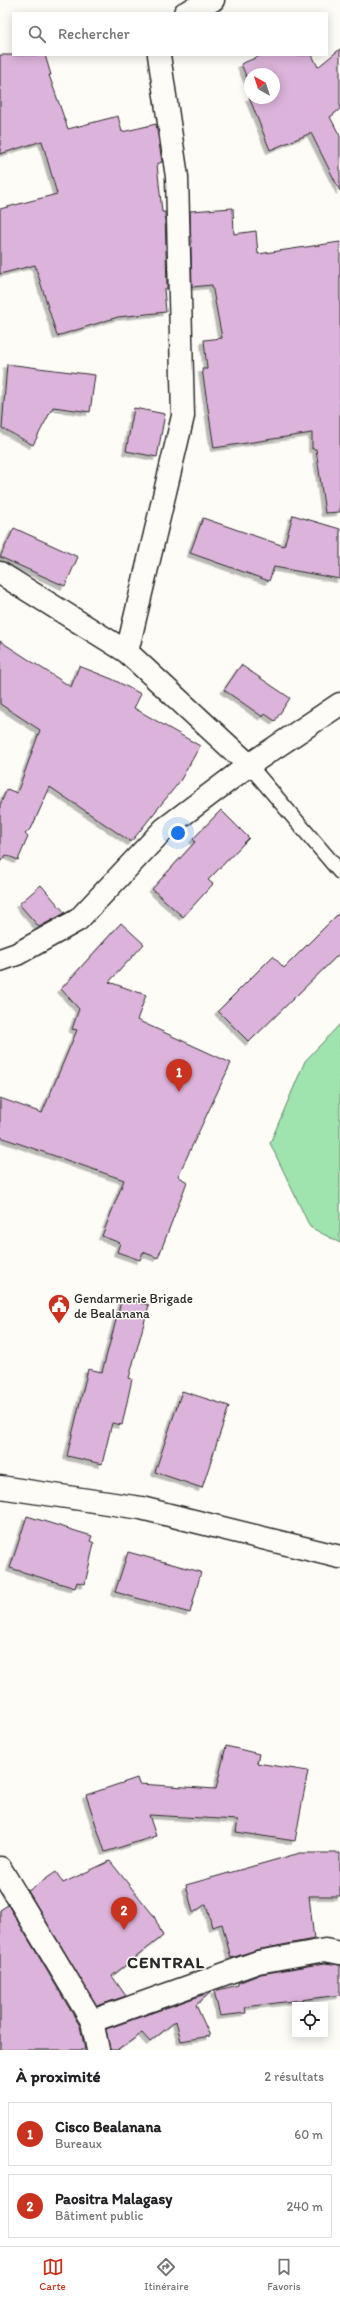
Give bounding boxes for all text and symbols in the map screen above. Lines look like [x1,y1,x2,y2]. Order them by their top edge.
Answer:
search box [12,12,328,56]
icon: search [26,23,48,45]
text: Rechercher [58,25,130,43]
north arrow [244,68,280,104]
your location [168,823,188,843]
pin: 1 [166,1059,192,1092]
place label: Gendarmerie Brigade de Bealanana [74,1291,193,1321]
public building icon: Gendarmerie Brigade de Bealanana [46,1292,72,1325]
pin: 2 [111,1897,137,1930]
district label: CENTRAL [127,1952,205,1972]
map controls [292,2002,328,2038]
button: locate [292,2002,328,2038]
text: À proximité [16,2066,101,2086]
text: 2 résultats [264,2069,324,2084]
text: Cisco Bealanana [55,2118,161,2136]
text: 1 [27,2127,33,2142]
text: 60 m [294,2127,323,2142]
text: Bureaux [55,2136,102,2151]
text: Paositra Malagasy [55,2190,172,2208]
text: 2 [27,2199,33,2214]
text: 240 m [286,2199,323,2214]
text: Bâtiment public [55,2208,144,2223]
tab: Carte [39,2256,66,2293]
tab: Itinéraire [144,2256,189,2293]
tab: Favoris [267,2256,301,2293]

